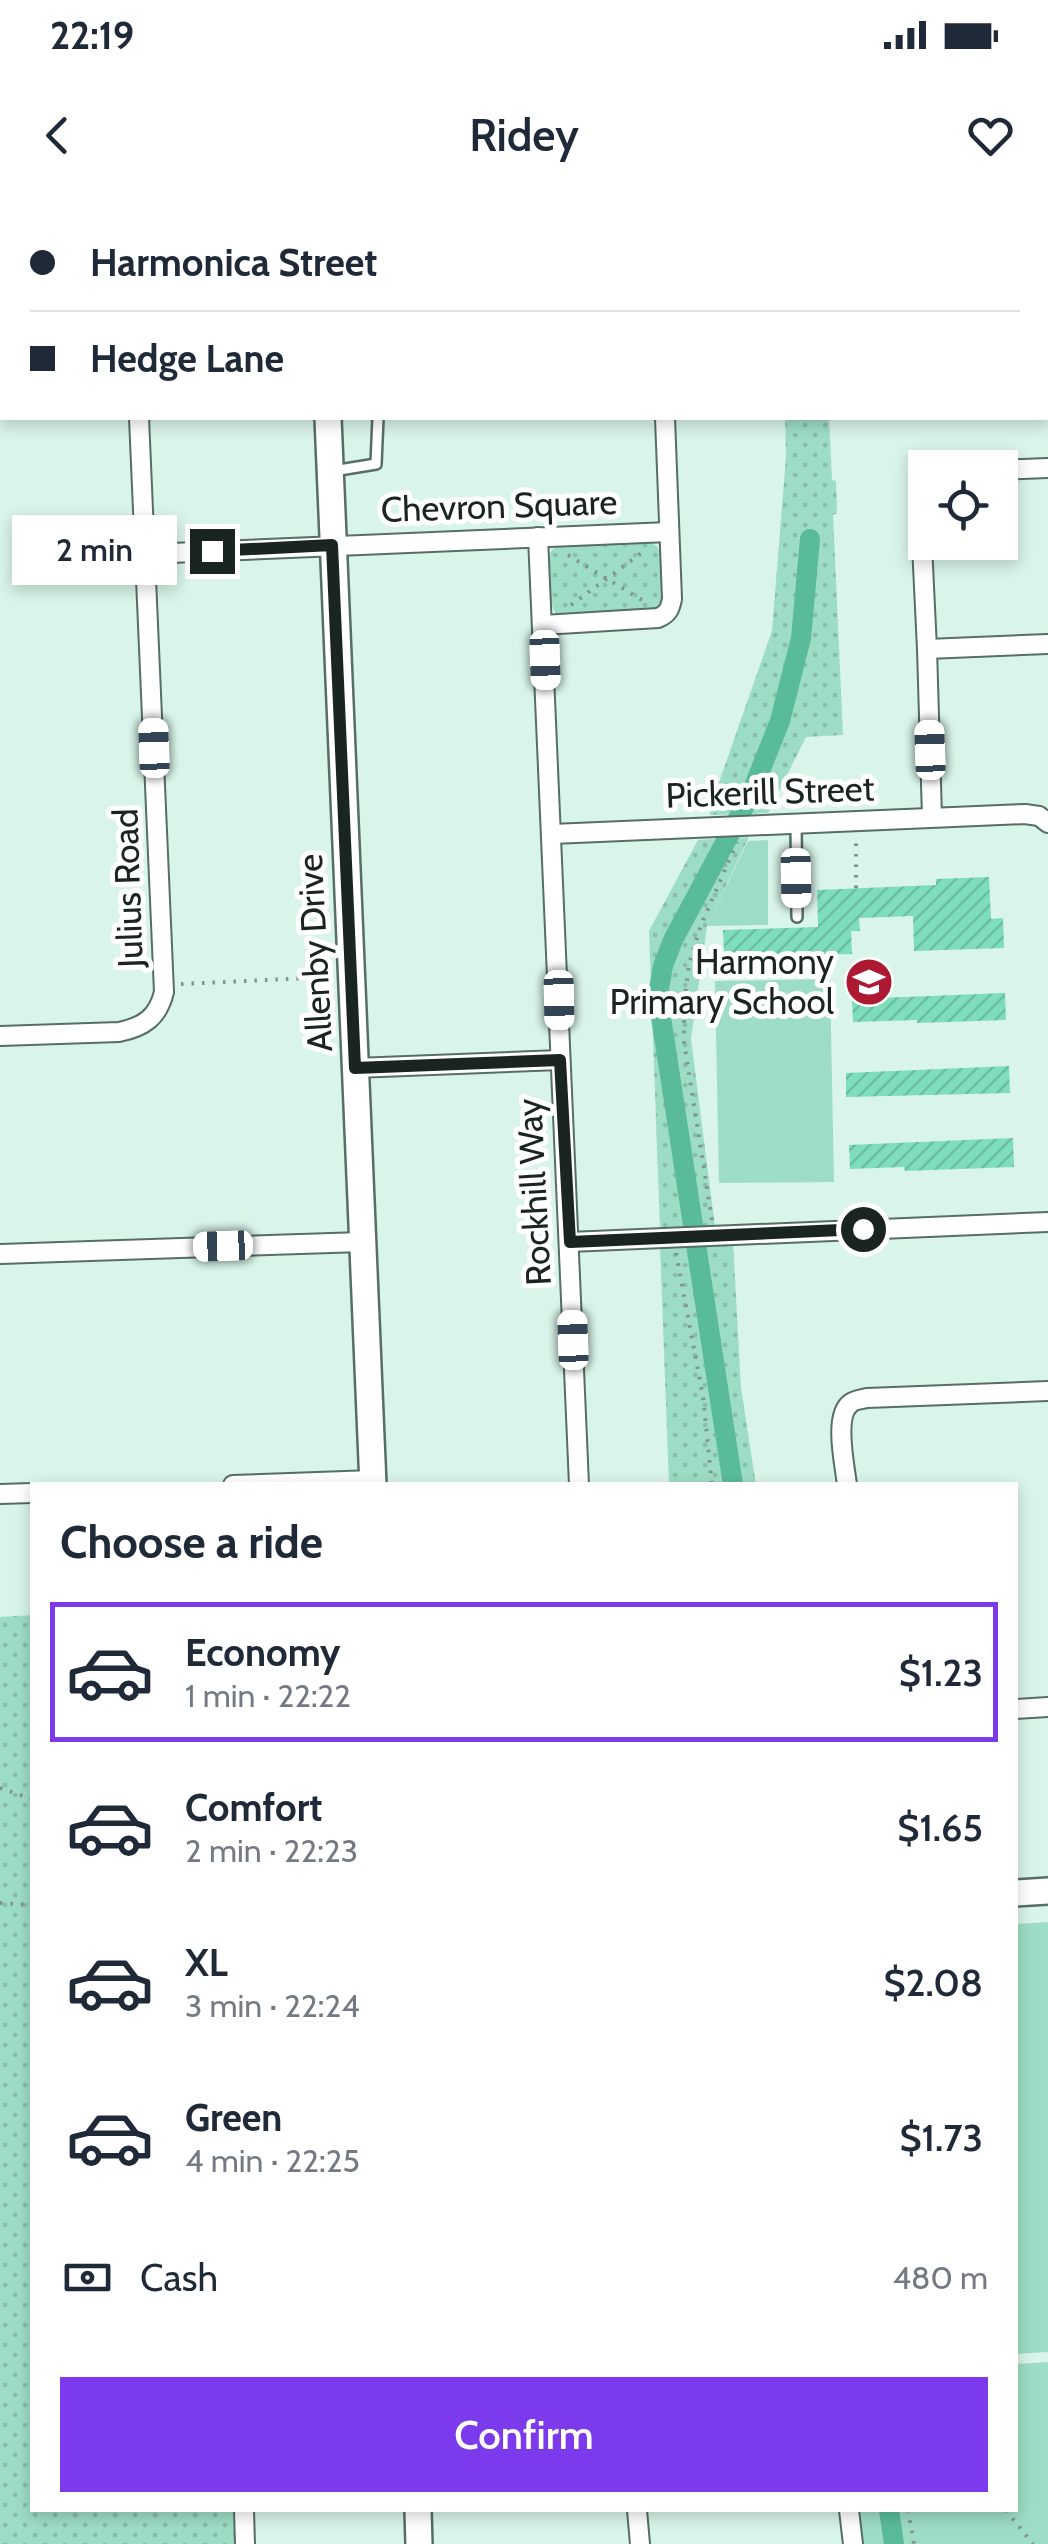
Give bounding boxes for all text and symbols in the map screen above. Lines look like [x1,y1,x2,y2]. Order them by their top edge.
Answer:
text: 22:19 [50,12,134,59]
icon: back [30,108,85,163]
text: Ridey [469,108,579,162]
icon: heart [963,108,1018,163]
text: Harmonica Street [90,239,377,286]
text: Hedge Lane [90,335,284,382]
map controls [908,450,1018,560]
button: locate [908,450,1018,560]
street label: Chevron Square [380,480,618,531]
callout: 2 min [12,516,177,586]
route end [190,529,235,574]
text: 2 min [56,530,133,569]
car [529,629,561,691]
car [138,717,170,779]
car [914,719,946,781]
street label: Pickerill Street [665,766,875,817]
street label: Julius Road [103,808,152,969]
car [780,848,812,908]
street label: Allenby Drive [288,853,341,1053]
place label: Harmony Primary School [610,940,835,1023]
school or university icon: Harmony Primary School [843,956,895,1008]
car [543,970,575,1030]
street label: Rockhill Way [507,1097,560,1287]
route start [841,1207,886,1252]
car [192,1230,254,1262]
car [557,1309,589,1371]
text: Choose a ride [60,1515,323,1569]
icon: car [65,1627,155,1717]
text: Economy [185,1629,340,1676]
text: $1.23 [899,1649,983,1696]
text: 1 min · 22:22 [185,1676,351,1715]
icon: car [65,1782,155,1872]
text: Comfort [185,1784,322,1831]
text: $1.65 [897,1804,983,1851]
text: 2 min · 22:23 [185,1831,358,1870]
icon: car [65,1937,155,2027]
text: XL [185,1939,228,1986]
text: $2.08 [883,1959,983,2006]
text: 3 min · 22:24 [185,1986,360,2025]
icon: car [65,2092,155,2182]
text: Green [185,2094,282,2141]
text: $1.73 [899,2114,983,2161]
text: 4 min · 22:25 [185,2141,360,2180]
icon: cash [60,2250,115,2305]
text: Cash [140,2254,218,2301]
text: 480 m [893,2258,988,2297]
button: Confirm [60,2377,988,2492]

